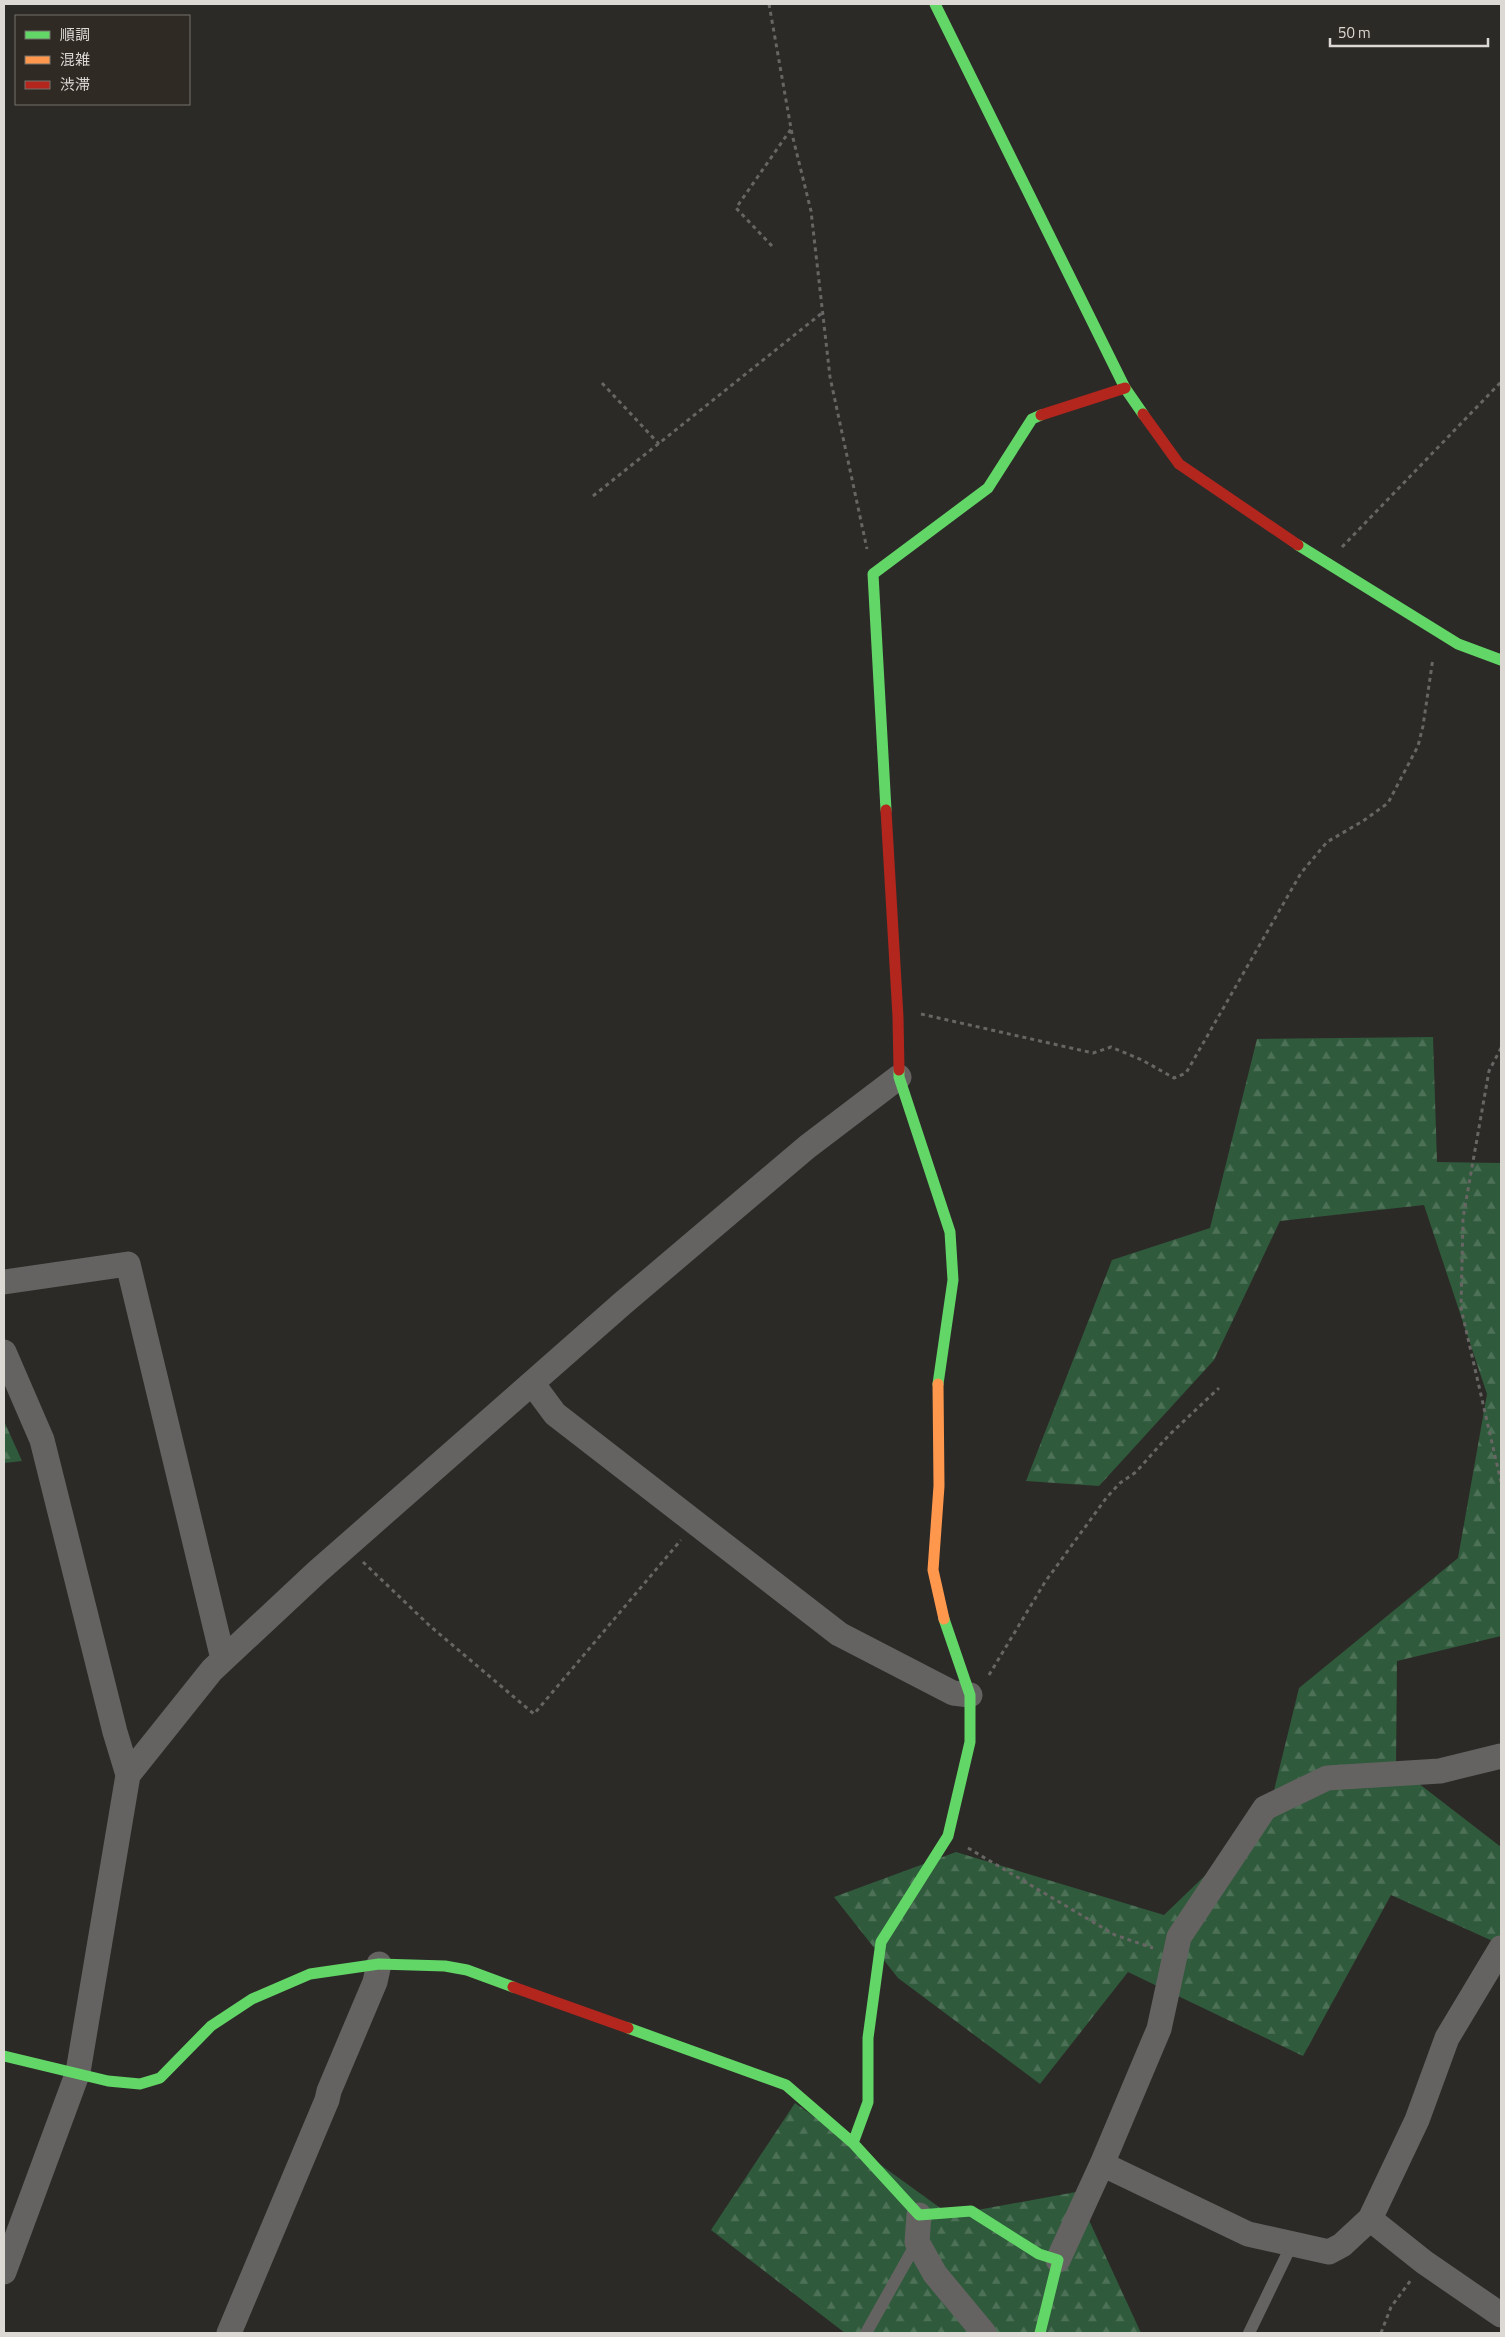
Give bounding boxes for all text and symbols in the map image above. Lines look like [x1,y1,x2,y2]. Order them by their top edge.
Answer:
legend [15,15,190,105]
scale bar [1330,15,1488,47]
text: 50 m [1338,21,1371,44]
text: 順調 [60,23,90,46]
text: 混雑 [60,48,90,71]
text: 渋滞 [60,73,90,96]

